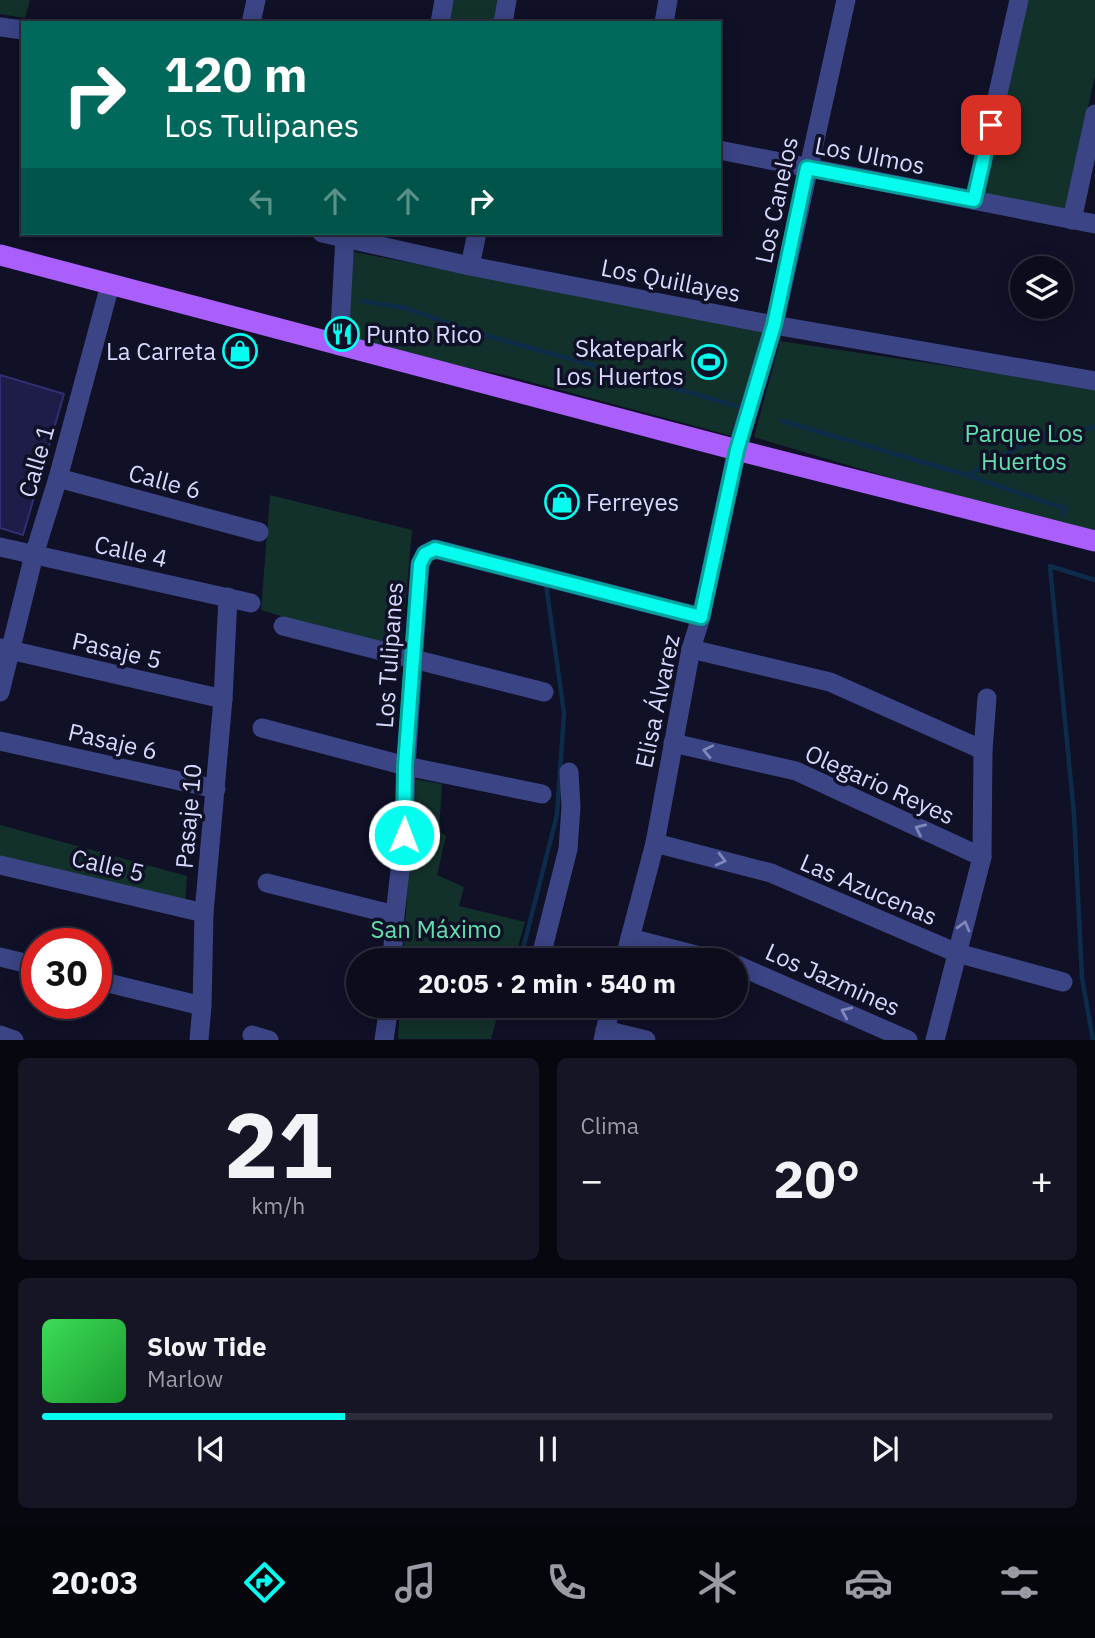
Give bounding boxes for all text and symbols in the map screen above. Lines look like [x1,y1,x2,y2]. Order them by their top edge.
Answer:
text: 120 m [164,42,308,105]
icon: right [49,49,140,140]
pin [961,95,1021,155]
text: Los Tulipanes [164,104,359,146]
icon: arrive [972,106,1010,144]
street label: Los Ulmos [812,129,928,181]
street label: Los Canelos [747,134,805,266]
icon: left [243,182,281,220]
icon: ahead [316,182,354,220]
icon: ahead [389,182,427,220]
icon: right [462,182,500,220]
street label: Los Quillayes [598,251,744,309]
map controls [1010,256,1073,319]
button: layers [1010,256,1073,319]
restaurant icon: Punto Rico [323,315,361,353]
place label: Punto Rico [366,318,482,350]
shop icon: La Carreta [221,332,259,370]
place label: Skatepark Los Huertos [555,332,684,392]
place label: La Carreta [106,335,216,367]
sports icon: Skatepark Los Huertos [690,343,728,381]
park label: Parque Los Huertos [964,417,1084,477]
street label: Calle 1 [10,421,62,501]
street label: Calle 6 [125,456,205,506]
shop icon: Ferreyes [543,483,581,521]
place label: Ferreyes [586,486,679,518]
street label: Calle 4 [92,528,170,574]
street label: Los Tulipanes [368,581,410,729]
street label: Pasaje 5 [69,624,165,676]
street label: Elisa Álvarez [627,631,687,771]
street label: Pasaje 6 [65,715,161,767]
street label: Olegario Reyes [800,737,960,831]
one-way arrow [702,744,714,759]
street label: Pasaje 10 [167,762,209,870]
position arrow [367,798,441,872]
one-way arrow [915,823,927,837]
street label: Calle 5 [68,841,148,889]
street label: Las Azucenas [796,846,942,932]
one-way arrow [715,852,727,866]
park label: San Máximo [371,913,501,945]
one-way arrow [956,920,970,932]
speed limit sign: 30 [21,928,112,1019]
street label: Los Jazmines [761,935,905,1023]
text: 20:05 · 2 min · 540 m [418,966,676,1000]
one-way arrow [841,1006,853,1020]
text: 21 [224,1085,333,1203]
text: Clima [581,1110,639,1140]
text: 20° [773,1145,860,1212]
text: − [581,1155,603,1204]
text: + [1030,1155,1053,1204]
text: km/h [251,1190,305,1220]
text: Slow Tide [147,1329,267,1363]
text: Marlow [147,1363,223,1393]
icon: previous [192,1430,230,1468]
icon: pause [529,1430,567,1468]
icon: next [866,1430,904,1468]
icon: directions [240,1558,289,1607]
icon: music [391,1558,440,1607]
icon: phone [542,1558,591,1607]
icon: climate [693,1558,742,1607]
icon: car [844,1558,893,1607]
icon: filters [995,1558,1044,1607]
text: 20:03 [51,1561,138,1603]

